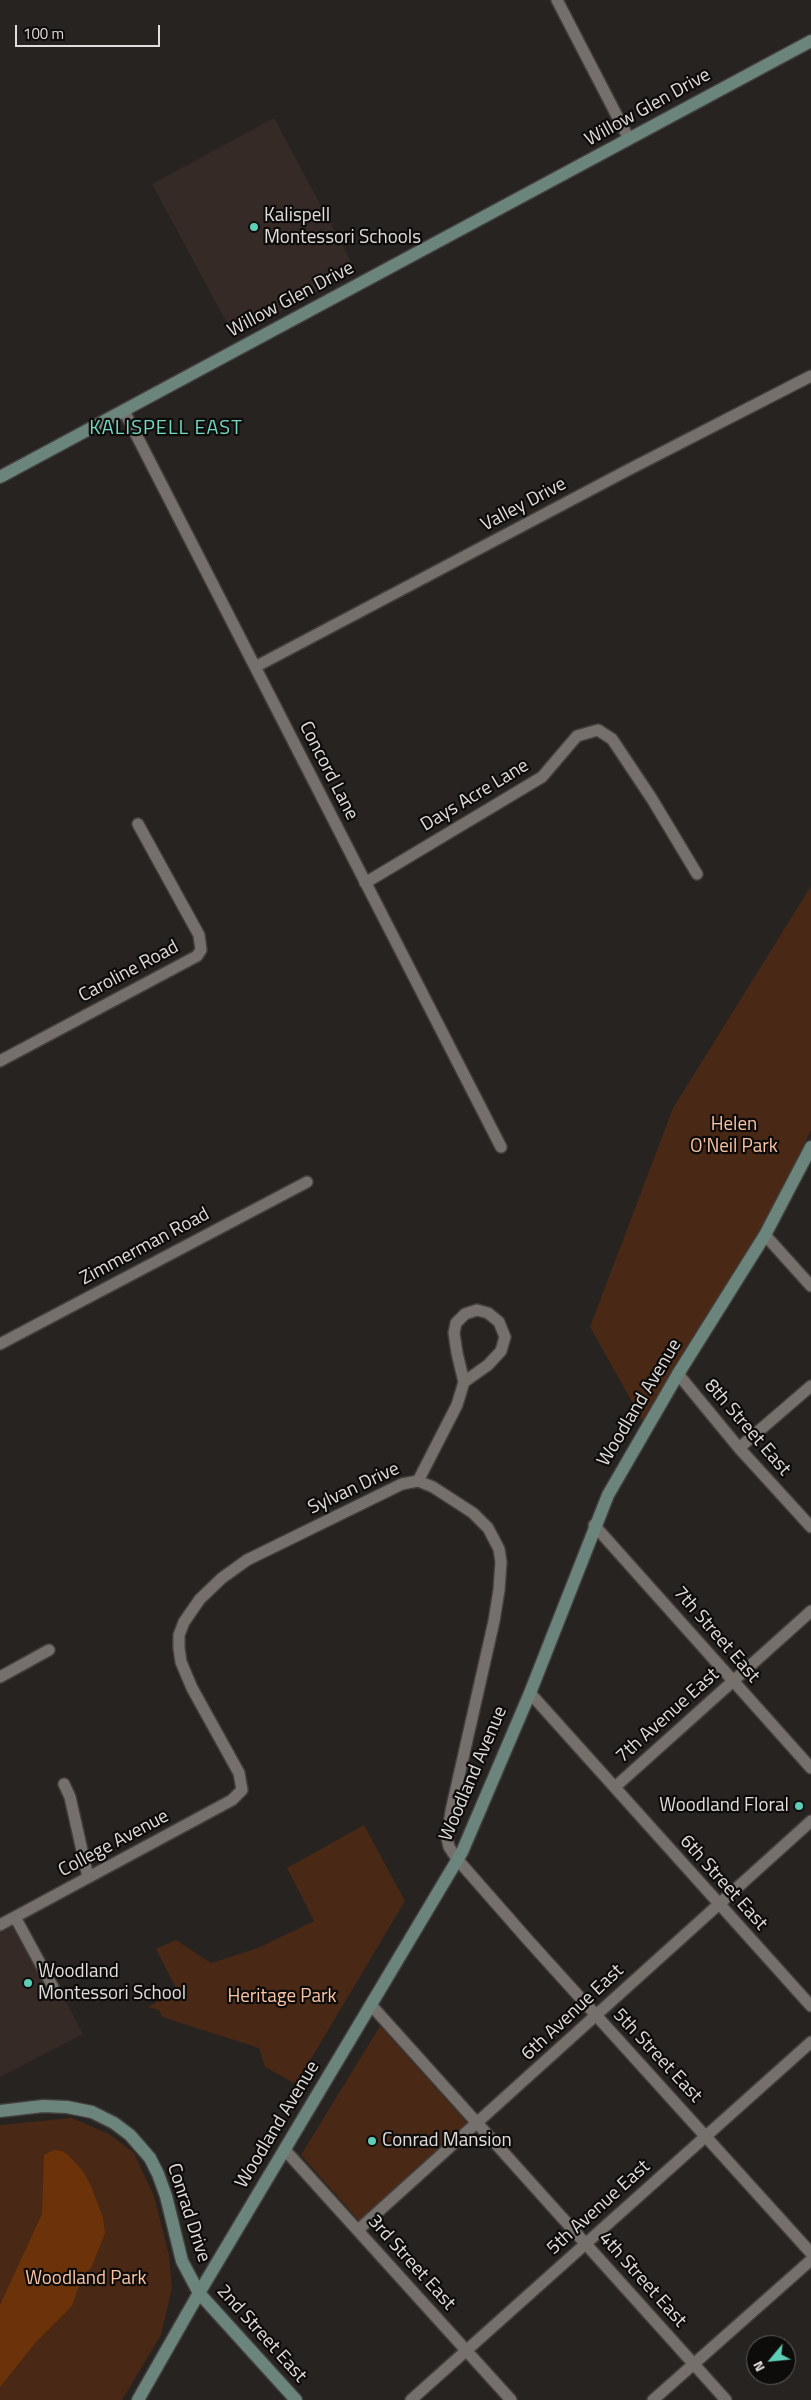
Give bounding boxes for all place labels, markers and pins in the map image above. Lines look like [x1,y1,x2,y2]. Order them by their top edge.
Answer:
place label: Kalispell Montessori Schools [264,205,421,249]
marker: Kalispell Montessori Schools [248,221,260,233]
place label: Woodland Floral [659,1795,789,1817]
marker: Woodland Floral [793,1800,805,1812]
place label: Woodland Montessori School [38,1961,186,2005]
marker: Woodland Montessori School [22,1977,34,1989]
place label: Conrad Mansion [382,2130,512,2152]
marker: Conrad Mansion [366,2135,378,2147]

